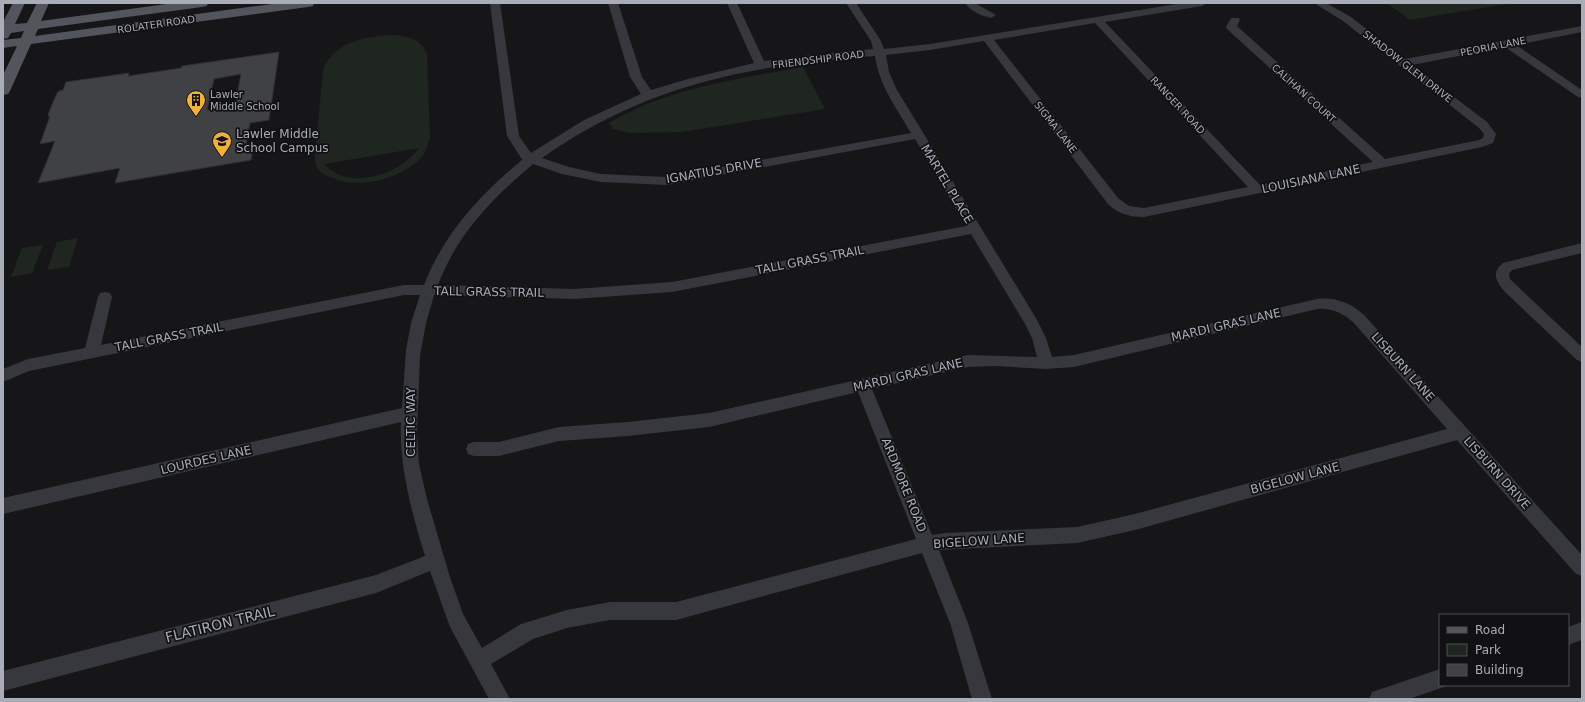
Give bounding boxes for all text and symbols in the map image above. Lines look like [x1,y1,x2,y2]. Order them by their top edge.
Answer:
street label: ROLATER ROAD [116,14,196,35]
street label: SHADOW GLEN DRIVE [1361,28,1455,105]
street label: PEORIA LANE [1459,35,1527,58]
street label: FRIENDSHIP ROAD [772,48,865,71]
street label: CALIHAN COURT [1270,62,1338,125]
street label: RANGER ROAD [1148,74,1207,136]
building icon: Lawler Middle School [185,89,207,117]
place label: Lawler Middle School [210,89,279,112]
street label: SIGMA LANE [1032,99,1079,155]
place label: Lawler Middle School Campus [236,127,329,155]
school or university icon: Lawler Middle School Campus [211,130,233,158]
street label: MARTEL PLACE [918,142,976,226]
street label: IGNATIUS DRIVE [665,156,763,186]
street label: LOUISIANA LANE [1261,162,1361,196]
street label: TALL GRASS TRAIL [754,243,866,278]
street label: TALL GRASS TRAIL [433,284,544,300]
street label: MARDI GRAS LANE [1170,306,1282,344]
street label: TALL GRASS TRAIL [113,320,225,355]
street label: LISBURN LANE [1368,330,1438,404]
street label: MARDI GRAS LANE [852,356,964,394]
street label: CELTIC WAY [404,386,418,457]
street label: LISBURN DRIVE [1461,434,1533,512]
street label: ARDMORE ROAD [879,436,929,534]
street label: LOURDES LANE [159,443,253,477]
street label: BIGELOW LANE [1249,459,1341,497]
street label: BIGELOW LANE [933,531,1025,551]
street label: FLATIRON TRAIL [164,603,277,645]
legend [1439,614,1569,686]
text: Road [1475,623,1505,637]
text: Park [1475,643,1501,657]
text: Building [1475,663,1524,677]

